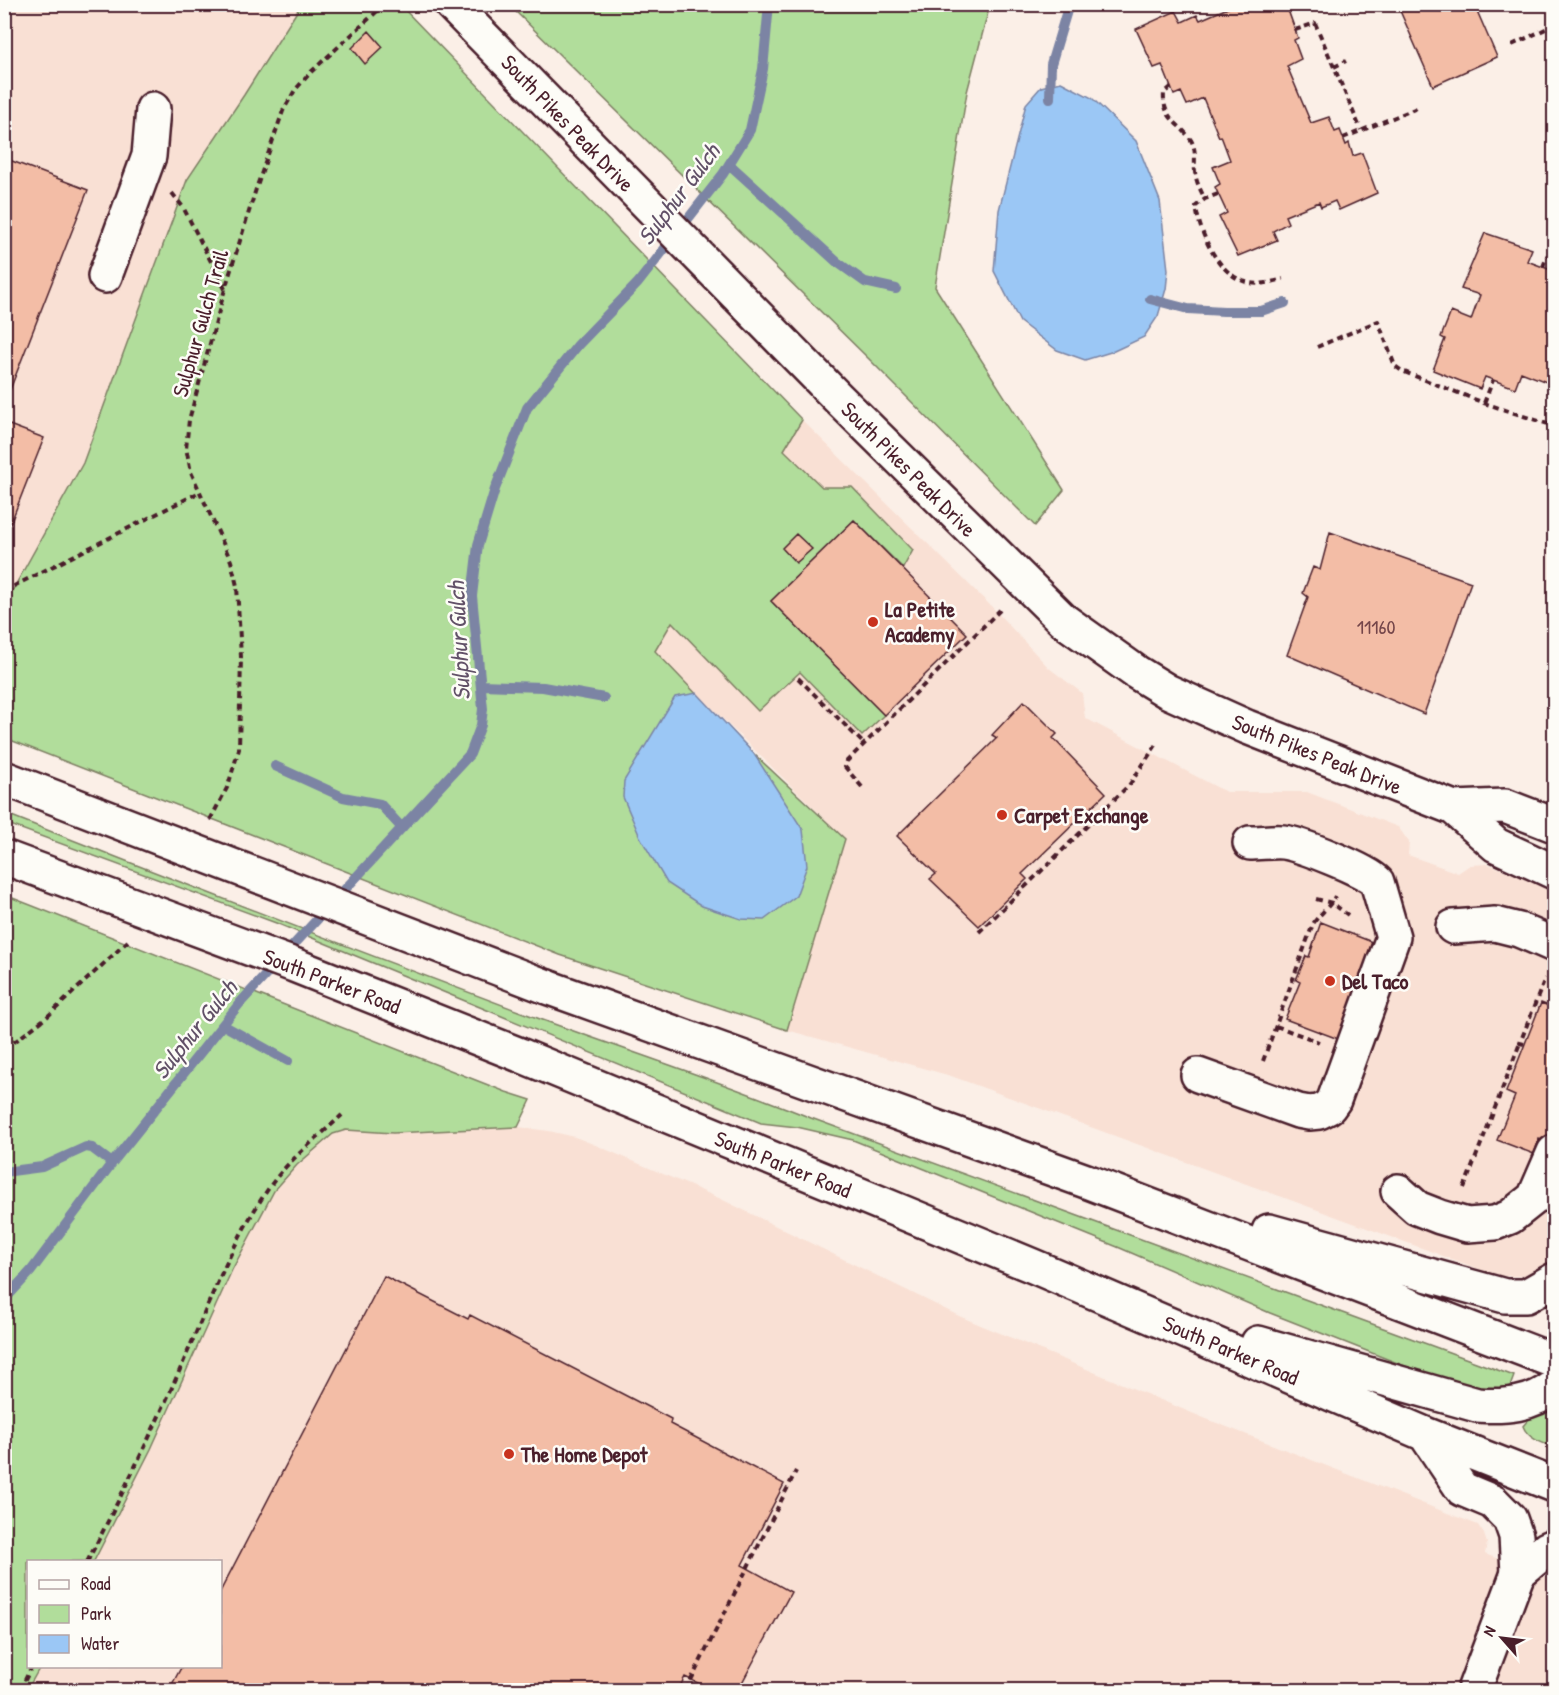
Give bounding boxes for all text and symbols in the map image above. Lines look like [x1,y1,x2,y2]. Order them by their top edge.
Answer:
street label: South Pikes Peak Drive [495,48,642,198]
water label: Sulphur Gulch [630,135,728,252]
street label: Sulphur Gulch Trail [165,246,235,400]
street label: South Pikes Peak Drive [835,395,983,543]
water label: Sulphur Gulch [439,579,478,701]
place label: La Petite Academy [885,594,955,650]
house number: 11160 [1357,613,1395,640]
marker: La Petite Academy [866,615,880,629]
street label: South Pikes Peak Drive [1228,706,1406,802]
place label: Carpet Exchange [1014,800,1149,831]
marker: Carpet Exchange [995,808,1009,822]
street label: South Parker Road [259,941,405,1021]
place label: Del Taco [1342,966,1409,996]
water label: Sulphur Gulch [144,971,246,1086]
marker: Del Taco [1323,974,1337,988]
street label: South Parker Road [710,1123,856,1205]
street label: South Parker Road [1158,1308,1304,1392]
place label: The Home Depot [520,1439,649,1470]
marker: The Home Depot [502,1447,516,1461]
legend [27,1560,222,1668]
text: Road [81,1571,111,1596]
text: Park [81,1601,112,1626]
north arrow [1472,1608,1532,1668]
text: N [1477,1622,1501,1640]
text: Water [81,1631,119,1656]

